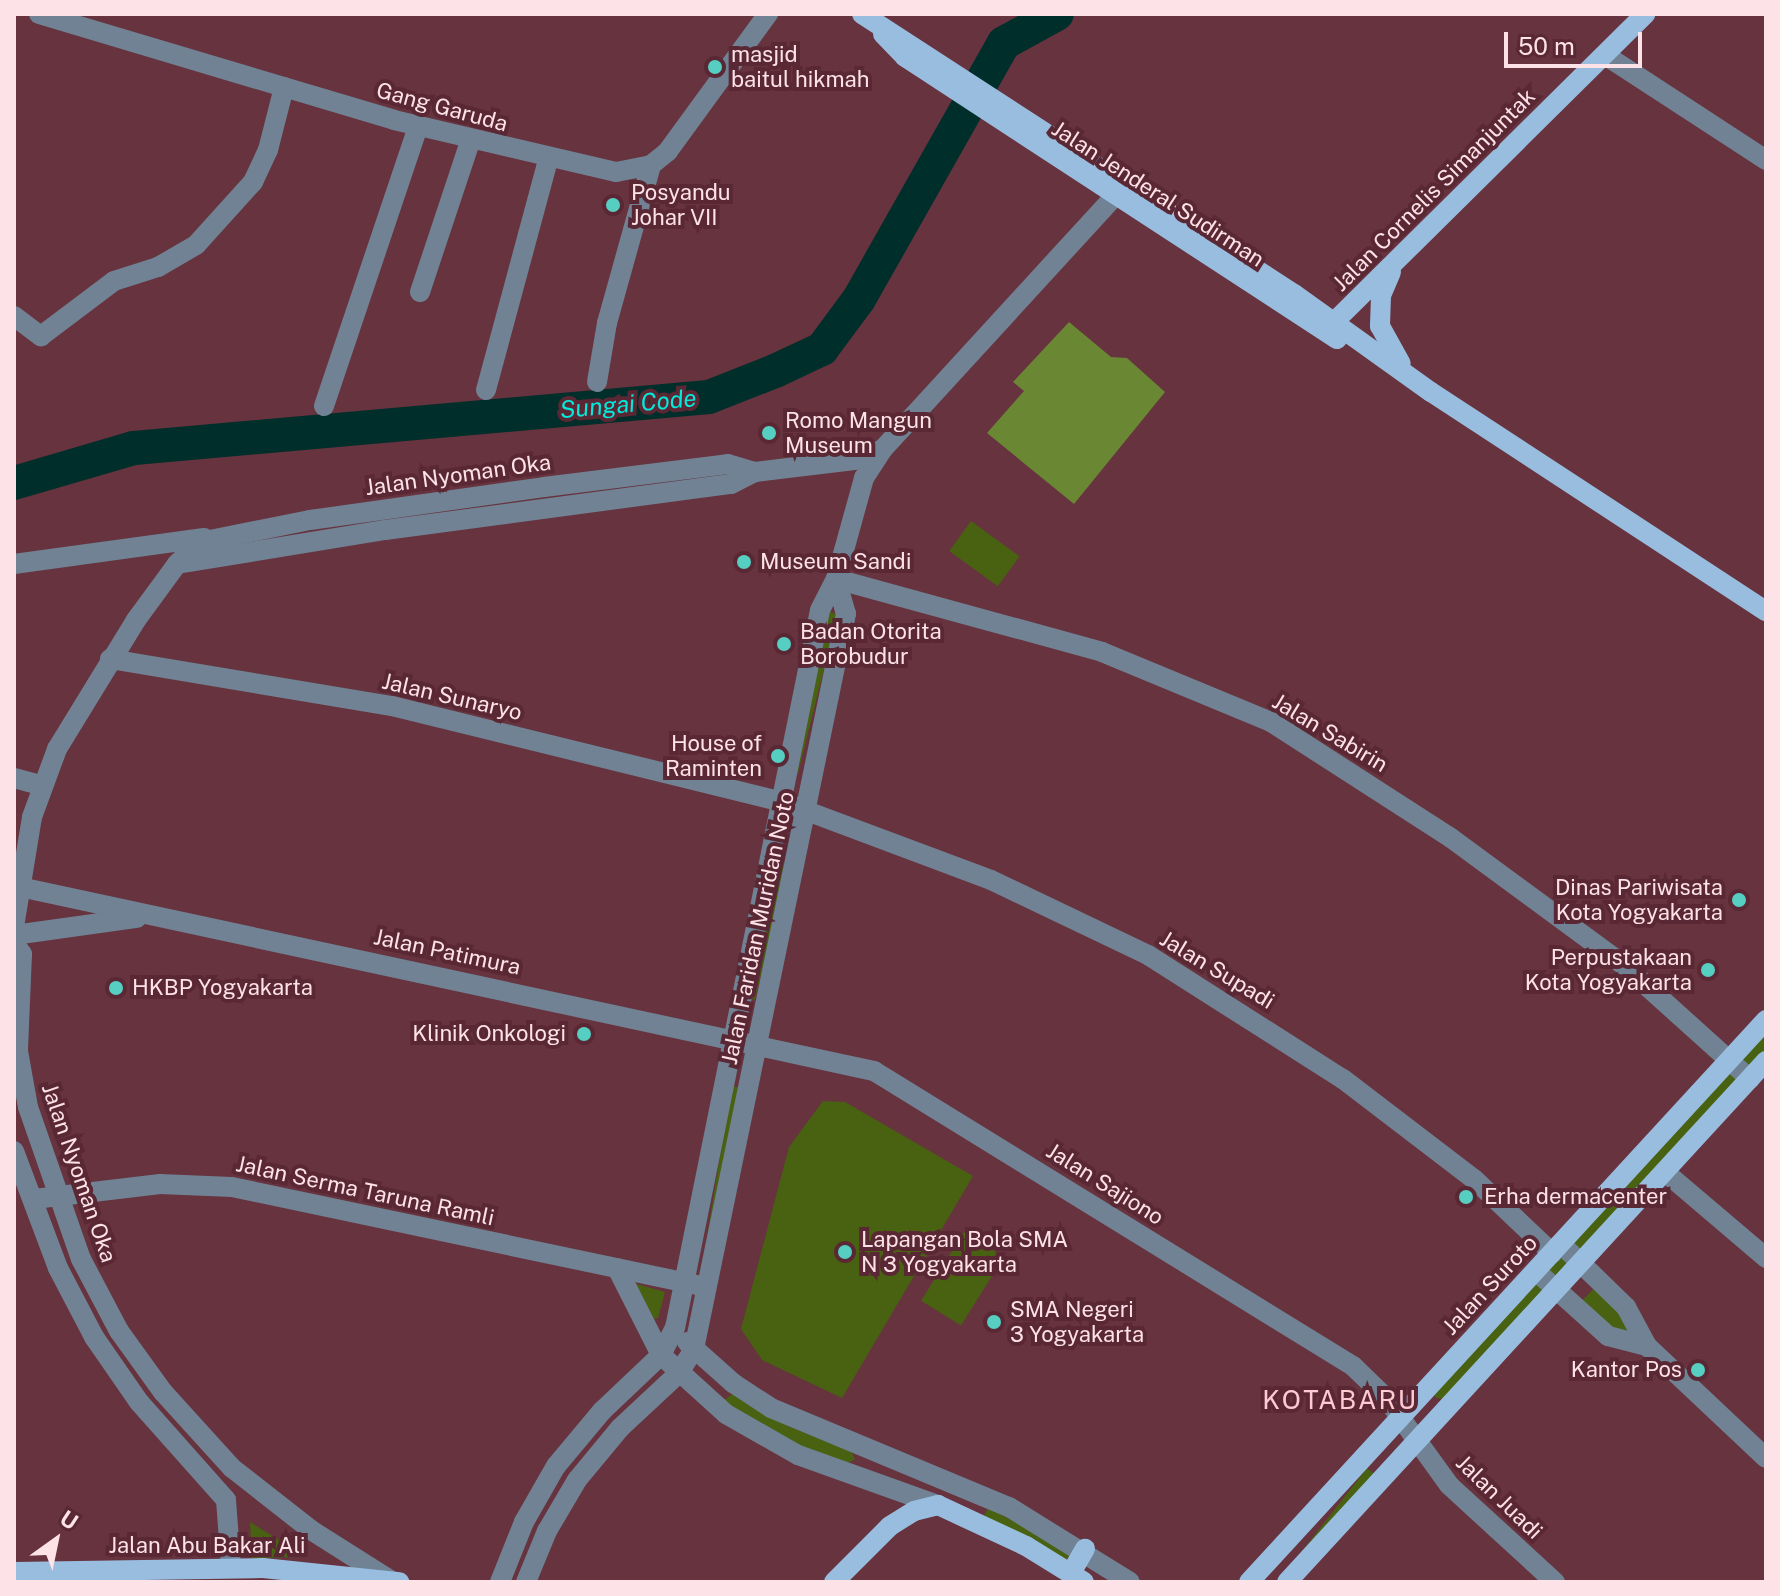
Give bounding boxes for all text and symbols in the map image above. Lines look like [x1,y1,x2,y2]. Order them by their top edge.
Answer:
scale bar [1508,16,1646,66]
text: 50 m [1518,32,1575,60]
place label: masjid baitul hikmah [731,41,869,92]
marker: masjid baitul hikmah [706,58,724,76]
street label: Gang Garuda [373,77,511,137]
street label: Jalan Cornelis Simanjuntak [1327,83,1541,297]
street label: Jalan Jenderal Sudirman [1047,115,1269,273]
place label: Posyandu Johar VII [631,179,731,230]
marker: Posyandu Johar VII [602,194,624,216]
water label: Sungai Code [558,384,698,424]
place label: Romo Mangun Museum [785,407,932,458]
marker: Romo Mangun Museum [760,424,778,442]
street label: Jalan Nyoman Oka [363,449,553,501]
place label: Museum Sandi [760,549,911,575]
marker: Museum Sandi [735,553,753,571]
place label: Badan Otorita Borobudur [800,618,942,670]
marker: Badan Otorita Borobudur [775,635,793,653]
street label: Jalan Sunaryo [379,668,525,726]
street label: Jalan Sabirin [1268,688,1392,778]
place label: House of Raminten [665,730,762,782]
marker: House of Raminten [769,747,787,765]
street label: Jalan Faridan Muridan Noto [716,789,800,1067]
place label: Dinas Pariwisata Kota Yogyakarta [1555,874,1723,926]
marker: Dinas Pariwisata Kota Yogyakarta [1730,891,1748,909]
street label: Jalan Patimura [371,924,523,980]
street label: Jalan Supadi [1155,925,1279,1015]
place label: Perpustakaan Kota Yogyakarta [1525,944,1692,996]
marker: Perpustakaan Kota Yogyakarta [1699,961,1717,979]
place label: HKBP Yogyakarta [132,975,313,1001]
marker: HKBP Yogyakarta [107,979,125,997]
place label: Klinik Onkologi [412,1021,566,1047]
marker: Klinik Onkologi [573,1023,595,1045]
street label: Jalan Nyoman Oka [36,1080,122,1266]
street label: Jalan Sajiono [1042,1138,1168,1230]
street label: Jalan Serma Taruna Ramli [234,1151,496,1231]
place label: Erha dermacenter [1484,1184,1667,1210]
marker: Erha dermacenter [1455,1186,1477,1208]
place label: Lapangan Bola SMA N 3 Yogyakarta [861,1226,1068,1278]
street label: Jalan Suroto [1437,1230,1543,1340]
marker: Lapangan Bola SMA N 3 Yogyakarta [836,1243,854,1261]
place label: SMA Negeri 3 Yogyakarta [1010,1296,1144,1348]
marker: SMA Negeri 3 Yogyakarta [985,1313,1003,1331]
place label: Kantor Pos [1571,1357,1682,1383]
marker: Kantor Pos [1689,1361,1707,1379]
district label: KOTABARU [1262,1384,1418,1416]
street label: Jalan Juadi [1450,1449,1548,1545]
north arrow [16,1500,96,1580]
text: U [55,1505,83,1535]
street label: Jalan Abu Bakar Ali [108,1533,306,1559]

